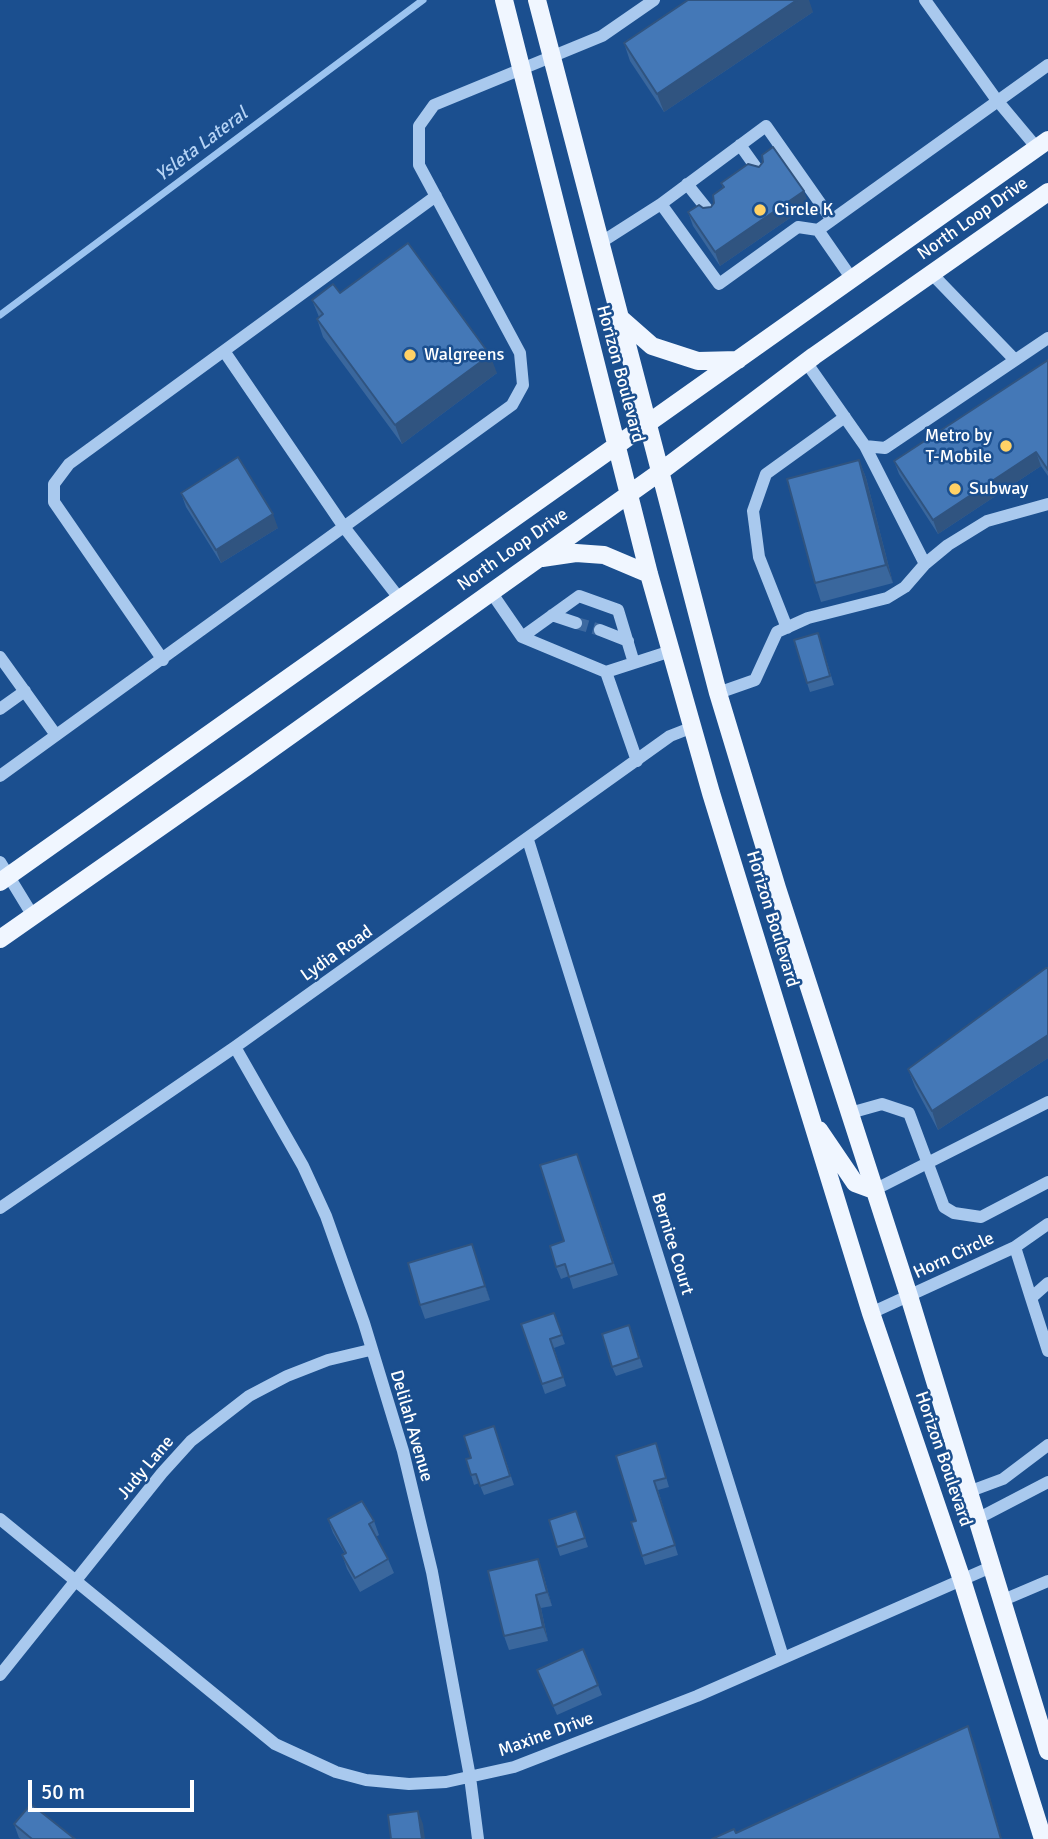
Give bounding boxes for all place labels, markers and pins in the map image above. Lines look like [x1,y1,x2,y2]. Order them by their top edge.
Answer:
place label: Circle K [774,199,833,221]
marker: Circle K [752,202,768,218]
place label: Walgreens [424,344,504,366]
marker: Walgreens [402,347,418,363]
place label: Metro by T-Mobile [925,425,992,467]
marker: Metro by T-Mobile [998,438,1014,454]
place label: Subway [969,478,1028,500]
marker: Subway [947,481,963,497]

